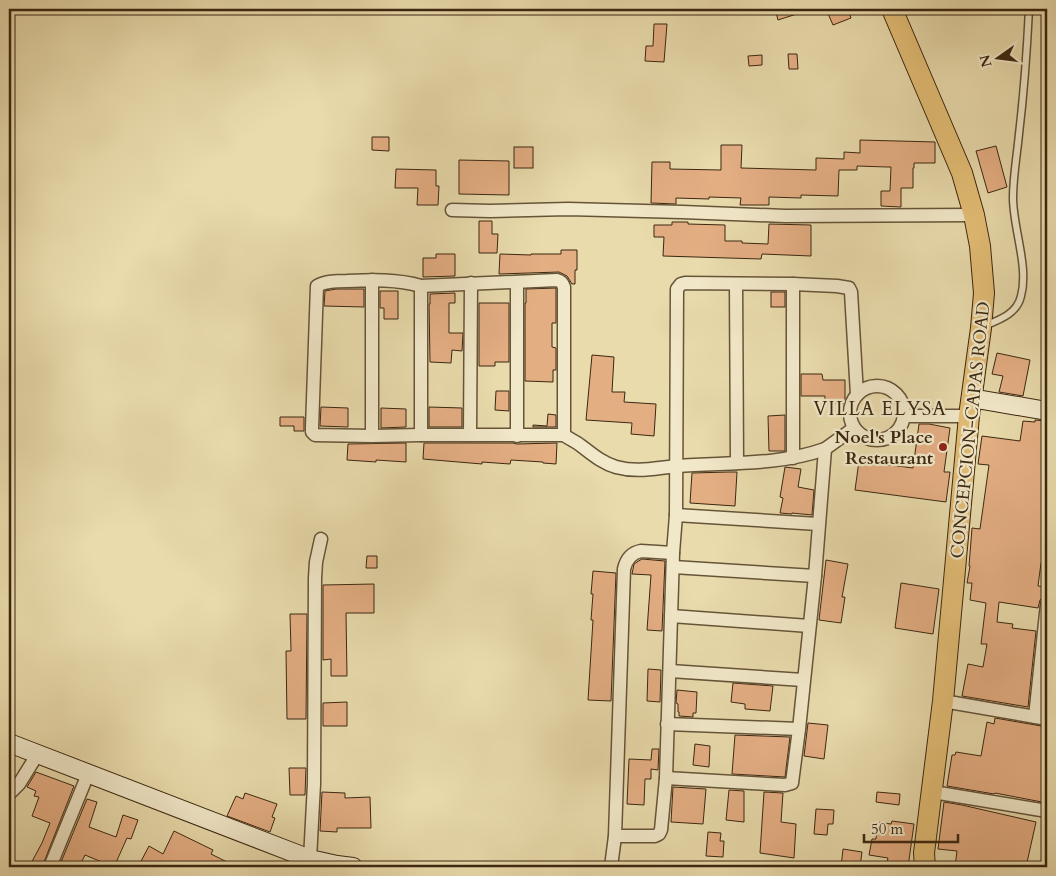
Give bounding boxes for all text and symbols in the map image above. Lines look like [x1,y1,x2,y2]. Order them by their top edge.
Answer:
north arrow [974,32,1024,82]
text: N [975,53,997,69]
street label: CONCEPCION-CAPAS ROAD [945,300,996,560]
district label: VILLA ELYSA [813,396,947,422]
place label: Noel's Place Restaurant [835,425,934,471]
marker: Noel's Place Restaurant [937,441,949,453]
scale bar [864,811,957,843]
text: 50 m [871,819,903,839]

